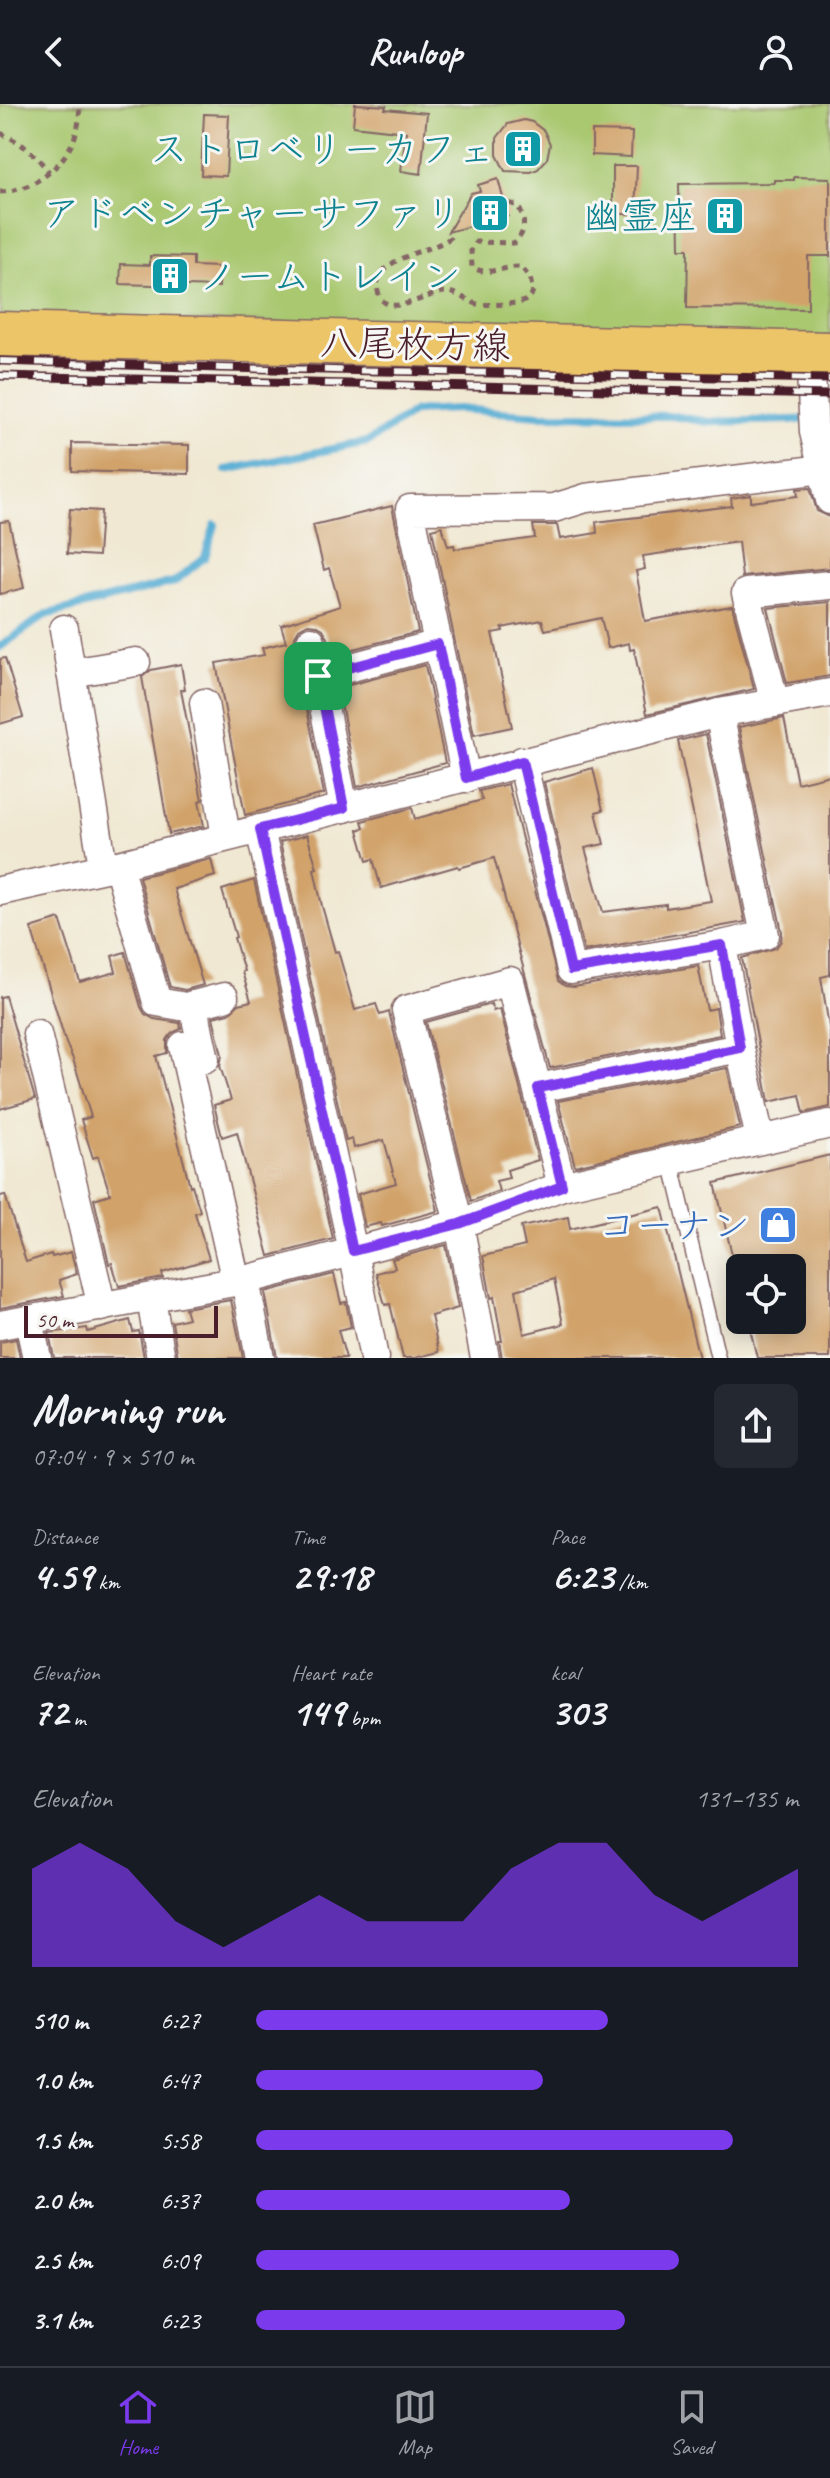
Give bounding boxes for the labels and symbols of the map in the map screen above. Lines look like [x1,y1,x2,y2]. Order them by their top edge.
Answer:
place label: ストロベリーカフェ [150,126,495,173]
building icon: ストロベリーカフェ [502,128,544,170]
place label: アドベンチャーサファリ [42,190,462,237]
building icon: アドベンチャーサファリ [469,192,511,234]
place label: 幽霊座 [583,193,697,240]
building icon: 幽霊座 [704,195,746,237]
place label: ノームトレイン [198,253,461,300]
building icon: ノームトレイン [149,255,191,297]
street label: 八尾枚方線 [320,319,510,370]
pin [284,642,352,710]
place label: コーナン [598,1202,750,1249]
shop icon: コーナン [757,1204,799,1246]
scale bar [24,1302,218,1338]

